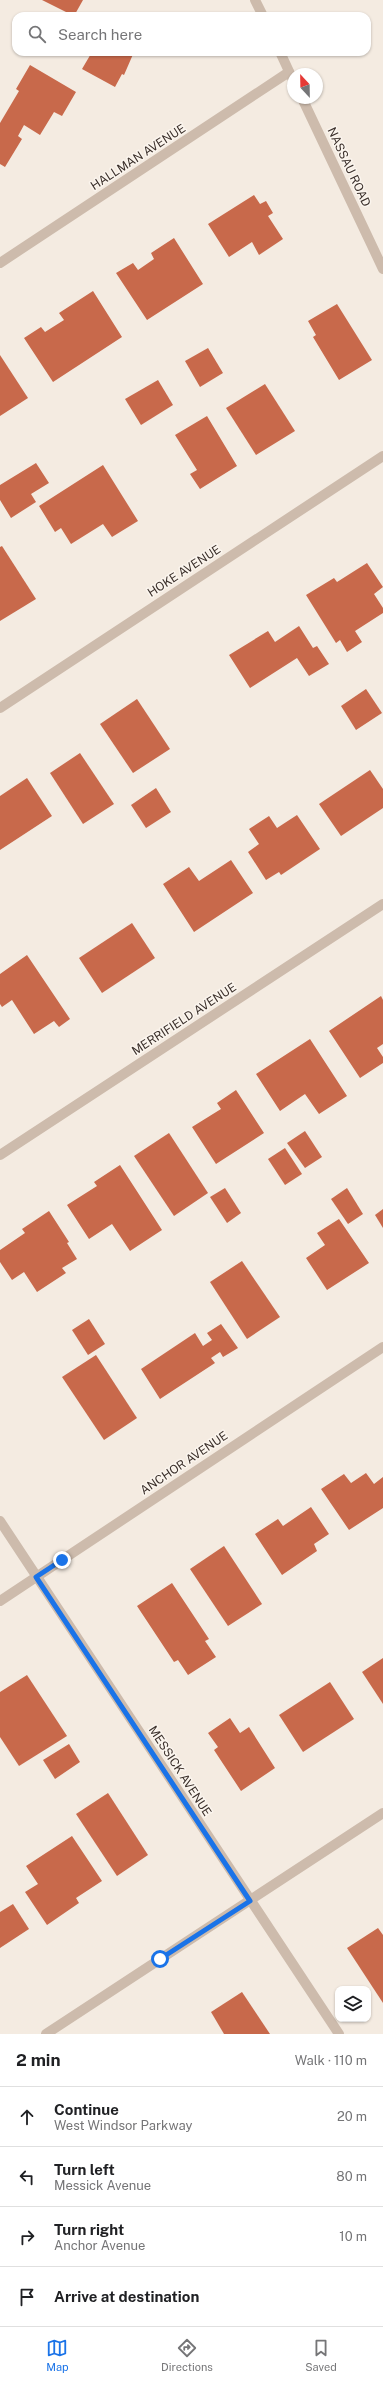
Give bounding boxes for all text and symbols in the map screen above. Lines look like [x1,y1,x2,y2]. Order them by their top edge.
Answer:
search box [12,12,371,56]
icon: search [26,23,48,45]
text: Search here [58,26,142,43]
north arrow [287,68,323,104]
street label: HALLMAN AVENUE [88,121,188,193]
street label: NASSAU ROAD [324,125,374,209]
street label: HOKE AVENUE [145,542,223,600]
street label: MERRIFIELD AVENUE [129,980,239,1058]
street label: ANCHOR AVENUE [138,1429,230,1497]
route end [53,1551,71,1569]
street label: MESSICK AVENUE [146,1723,214,1819]
route start [151,1950,169,1968]
map controls [335,1986,371,2022]
button: layers [335,1986,371,2022]
text: 2 min [16,2050,61,2070]
text: Walk · 110 m [295,2053,367,2068]
text: Continue [54,2101,119,2118]
icon: ahead [16,2106,38,2128]
text: 20 m [337,2109,367,2124]
text: West Windsor Parkway [54,2118,192,2133]
text: Turn left [54,2161,115,2178]
icon: left [16,2166,38,2188]
text: 80 m [336,2169,367,2184]
text: Messick Avenue [54,2178,151,2193]
text: Turn right [54,2221,124,2238]
icon: right [16,2226,38,2248]
text: 10 m [339,2229,367,2244]
text: Anchor Avenue [54,2238,145,2253]
icon: arrive [16,2286,38,2308]
text: Arrive at destination [54,2288,199,2305]
tab: Map [46,2337,69,2373]
tab: Directions [161,2337,213,2373]
tab: Saved [305,2337,337,2373]

